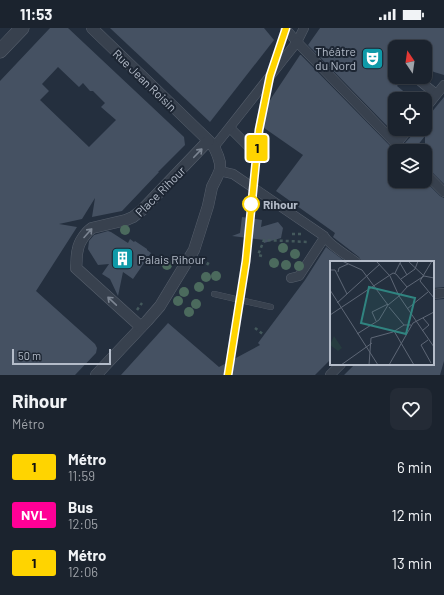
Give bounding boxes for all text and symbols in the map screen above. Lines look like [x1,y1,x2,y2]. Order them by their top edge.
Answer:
text: 11:53 [20,5,52,23]
north arrow [388,40,432,84]
map controls [388,40,432,188]
place label: Théâtre du Nord [315,44,356,72]
theatre icon: Théâtre du Nord [359,45,385,71]
street label: Rue Jean Roisin [110,46,180,114]
button: locate [388,92,432,136]
line badge: 1 [244,135,270,161]
text: 1 [255,139,259,156]
button: layers [388,144,432,188]
one-way arrow [193,148,202,158]
street label: Place Rihour [132,163,188,219]
marker: Rihour [242,195,260,213]
place label: Rihour [263,197,298,211]
one-way arrow [84,228,93,238]
building icon: Palais Rihour [109,246,135,272]
place label: Palais Rihour [138,252,206,266]
inset map [330,261,434,365]
one-way arrow [107,296,117,306]
scale bar [12,347,111,366]
text: 50 m [18,349,41,362]
button: heart [390,388,432,430]
text: Rihour [12,389,67,412]
text: Métro [12,416,45,432]
text: Métro [68,450,106,468]
text: 1 [32,458,36,475]
text: 6 min [397,458,432,476]
text: 11:59 [68,468,95,484]
text: Bus [68,498,93,516]
text: NVL [21,506,47,523]
text: 12 min [391,506,432,524]
text: 12:05 [68,516,98,532]
text: Métro [68,546,106,564]
text: 1 [32,554,36,571]
text: 13 min [392,554,432,572]
text: 12:06 [68,564,98,580]

